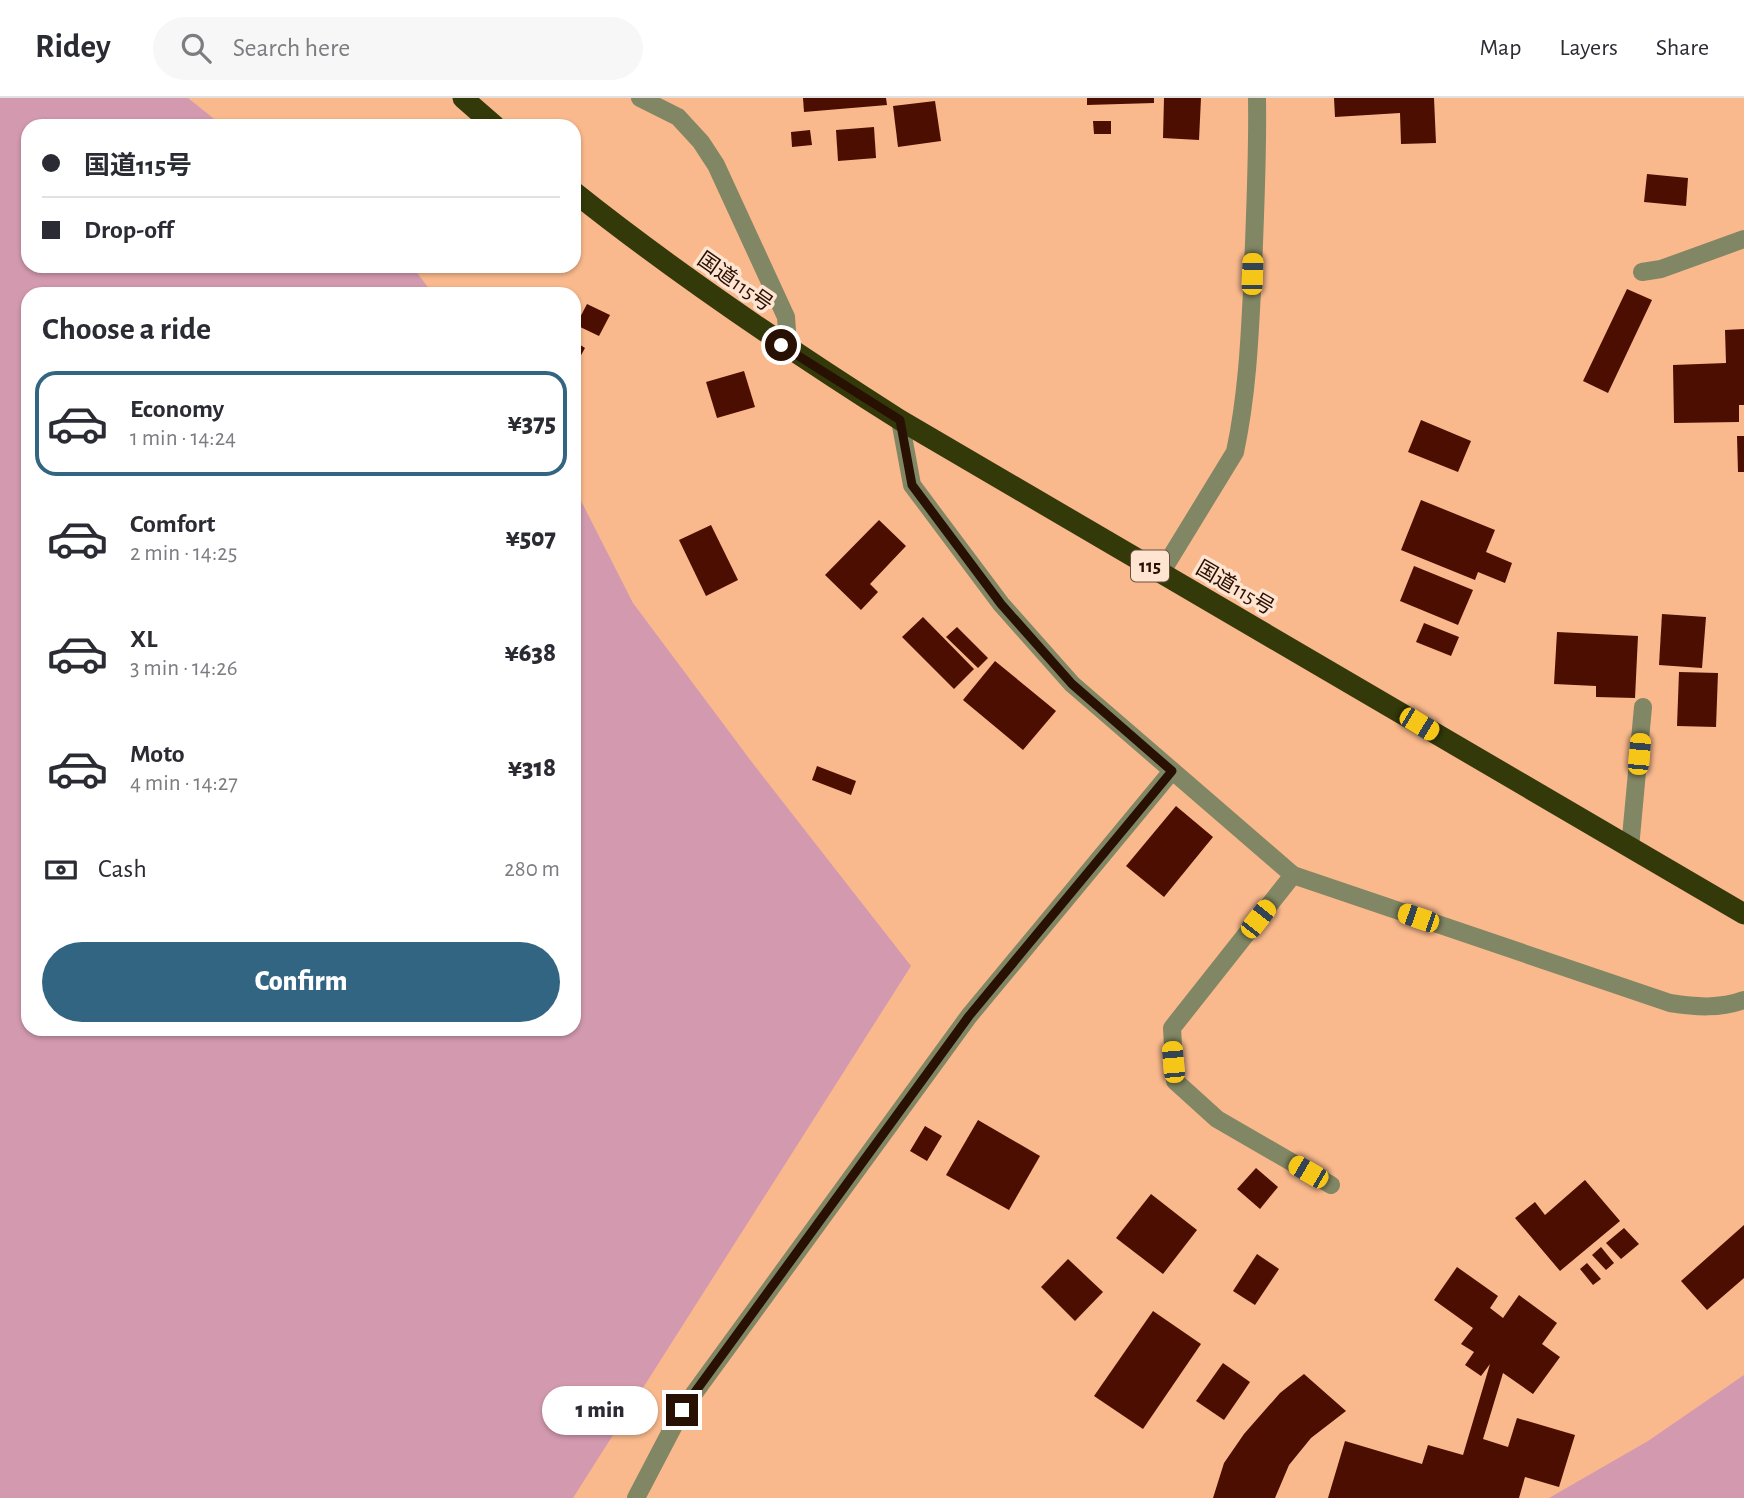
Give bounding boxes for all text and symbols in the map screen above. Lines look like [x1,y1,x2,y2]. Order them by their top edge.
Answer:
search box [153,17,643,80]
icon: search [177,29,215,67]
text: Ridey [35,31,111,64]
text: Search here [233,35,350,61]
text: Map [1479,36,1521,60]
text: Layers [1559,36,1618,60]
text: Share [1656,36,1709,60]
text: 国道115号 [84,153,192,179]
text: Drop-off [84,217,173,243]
street label: 国道115号 [694,248,777,315]
car [1241,253,1264,295]
text: Choose a ride [42,313,211,345]
route start [765,329,797,361]
icon: car [46,392,109,455]
text: Economy [130,396,224,422]
text: ¥375 [507,410,556,436]
text: 1 min · 14:24 [130,427,236,450]
icon: car [46,507,109,570]
text: Comfort [130,511,215,537]
text: ¥507 [505,525,556,551]
text: 2 min · 14:25 [130,542,237,565]
road number: 115 [1131,551,1169,582]
street label: 国道115号 [1192,556,1278,619]
icon: car [46,622,109,685]
text: XL [130,626,157,652]
text: ¥638 [505,640,556,666]
text: 3 min · 14:26 [130,657,237,680]
car [1396,704,1443,744]
car [1627,732,1652,776]
icon: car [46,737,109,800]
text: Moto [130,741,185,767]
text: ¥318 [508,755,556,781]
text: 4 min · 14:27 [130,772,238,795]
icon: cash [42,851,80,889]
text: Cash [98,856,147,882]
text: 280 m [504,858,560,881]
car [1237,896,1280,942]
car [1395,901,1442,935]
button: Confirm [42,942,560,1022]
car [1161,1040,1186,1084]
car [1285,1152,1332,1192]
callout: 1 min [542,1386,658,1434]
route end [666,1394,698,1426]
text: 1 min [576,1399,624,1422]

